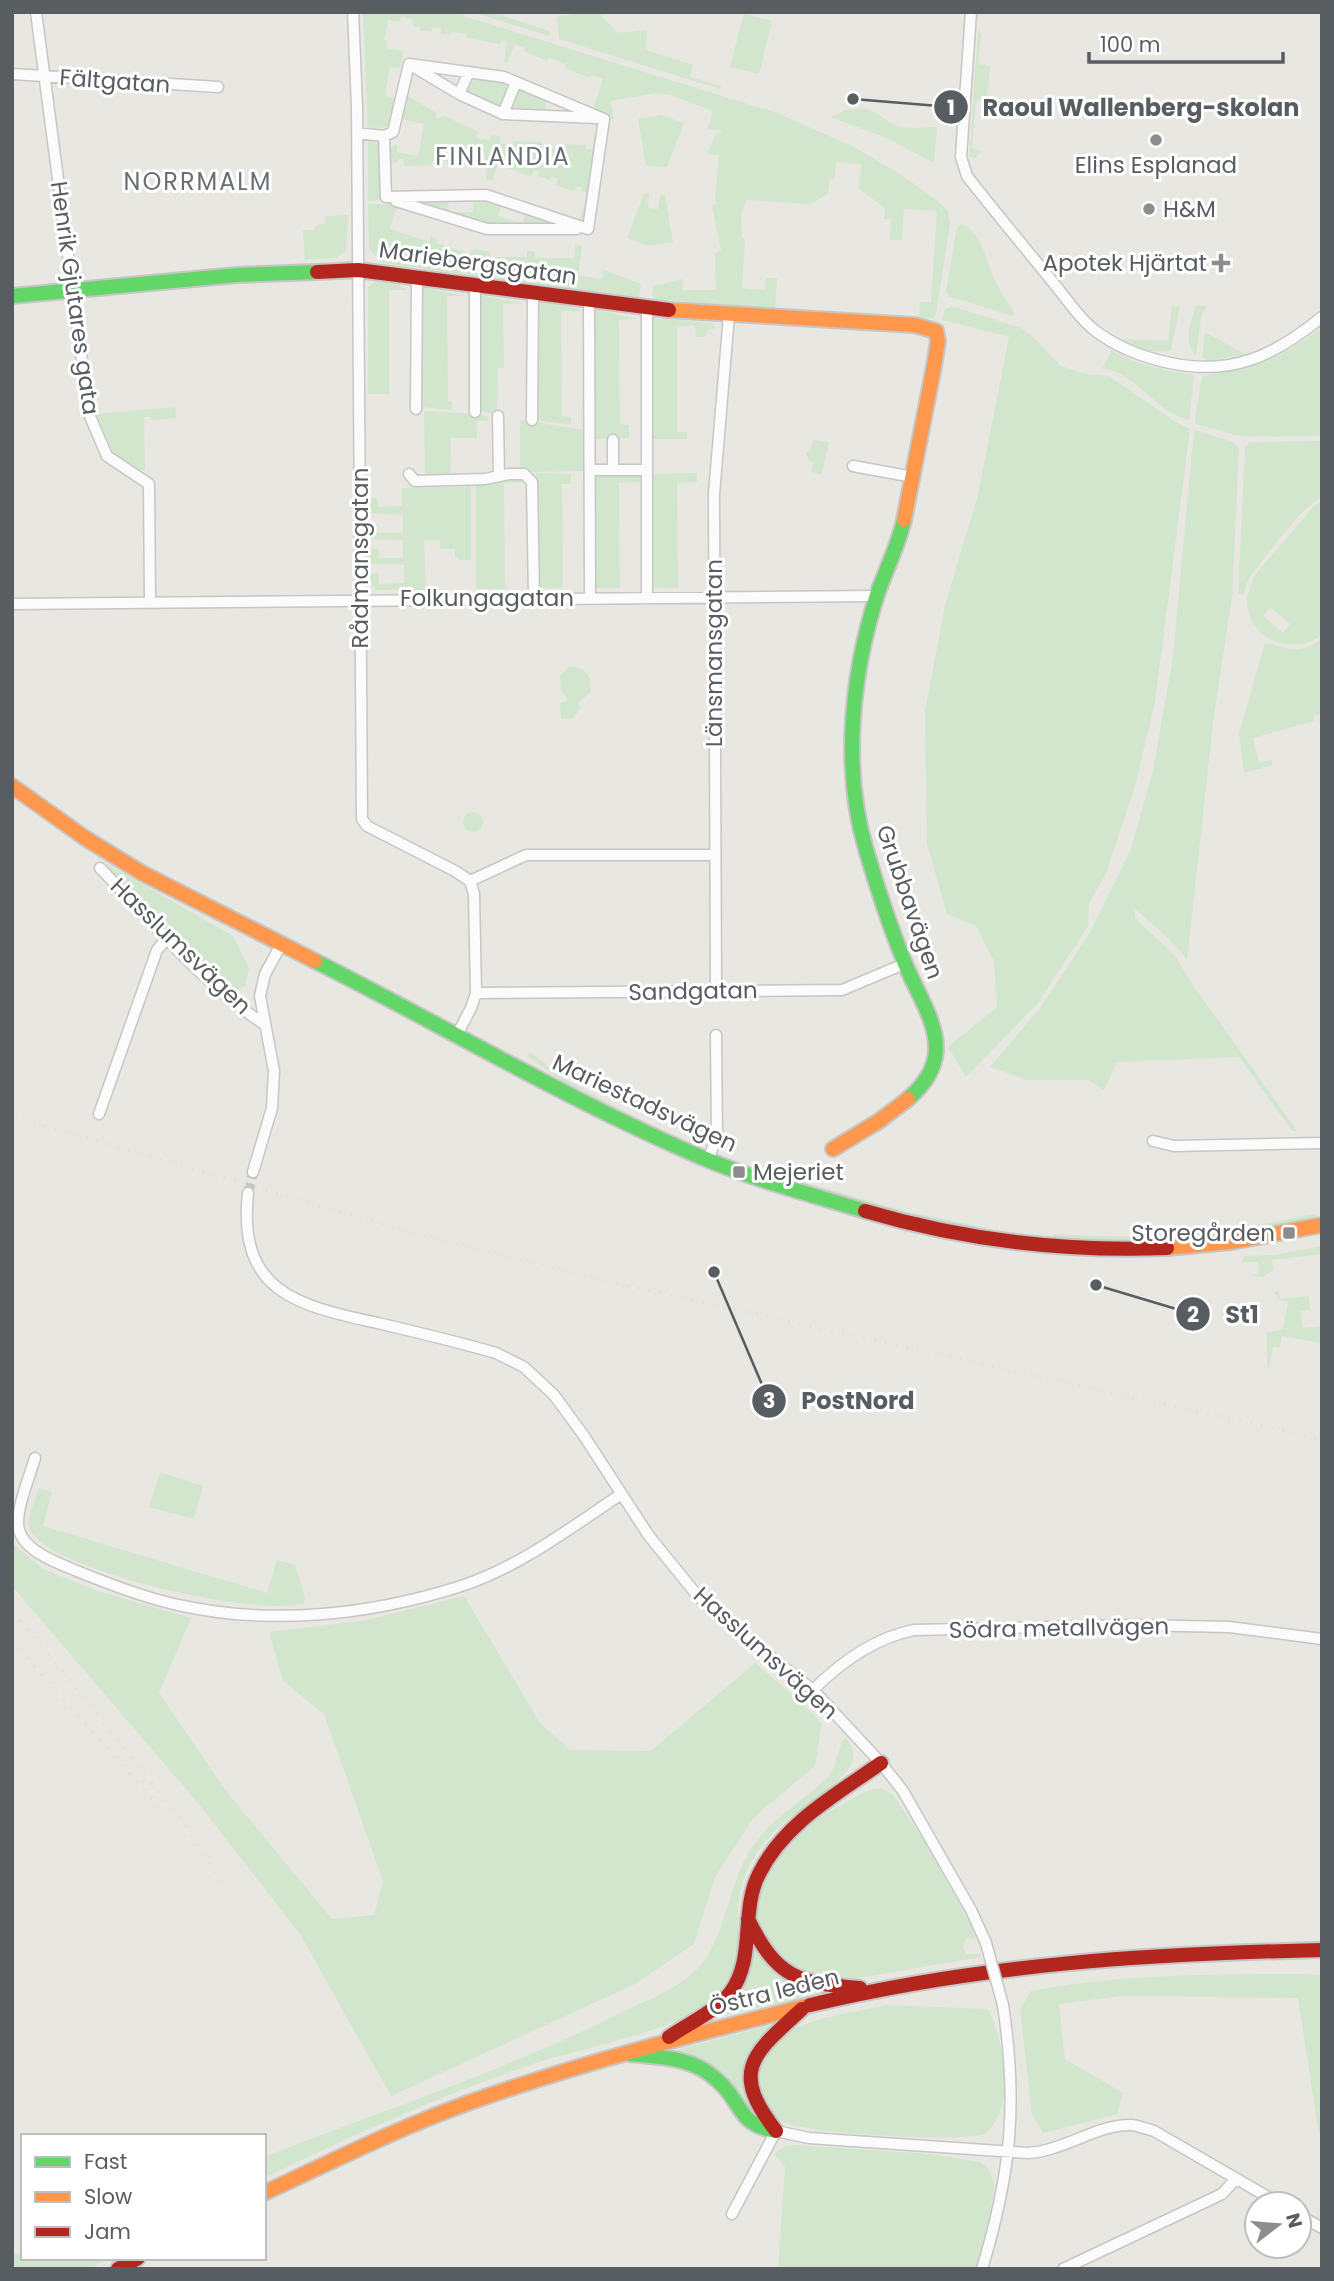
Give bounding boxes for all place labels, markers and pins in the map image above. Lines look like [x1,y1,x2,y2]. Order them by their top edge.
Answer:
callout: Raoul Wallenberg-skolan [933,85,1313,130]
marker: Elins Esplanad [1148,132,1164,148]
place label: Elins Esplanad [1075,149,1237,181]
place label: H&M [1163,193,1216,225]
marker: H&M [1141,201,1157,217]
place label: Apotek Hjärtat [1043,247,1207,279]
marker: Apotek Hjärtat [1213,255,1229,271]
place label: Mejeriet [753,1156,844,1188]
marker: Mejeriet [731,1164,747,1180]
place label: Storegården [1131,1217,1275,1249]
marker: Storegården [1281,1225,1297,1241]
callout: St1 [1176,1292,1272,1337]
callout: PostNord [752,1378,928,1423]

